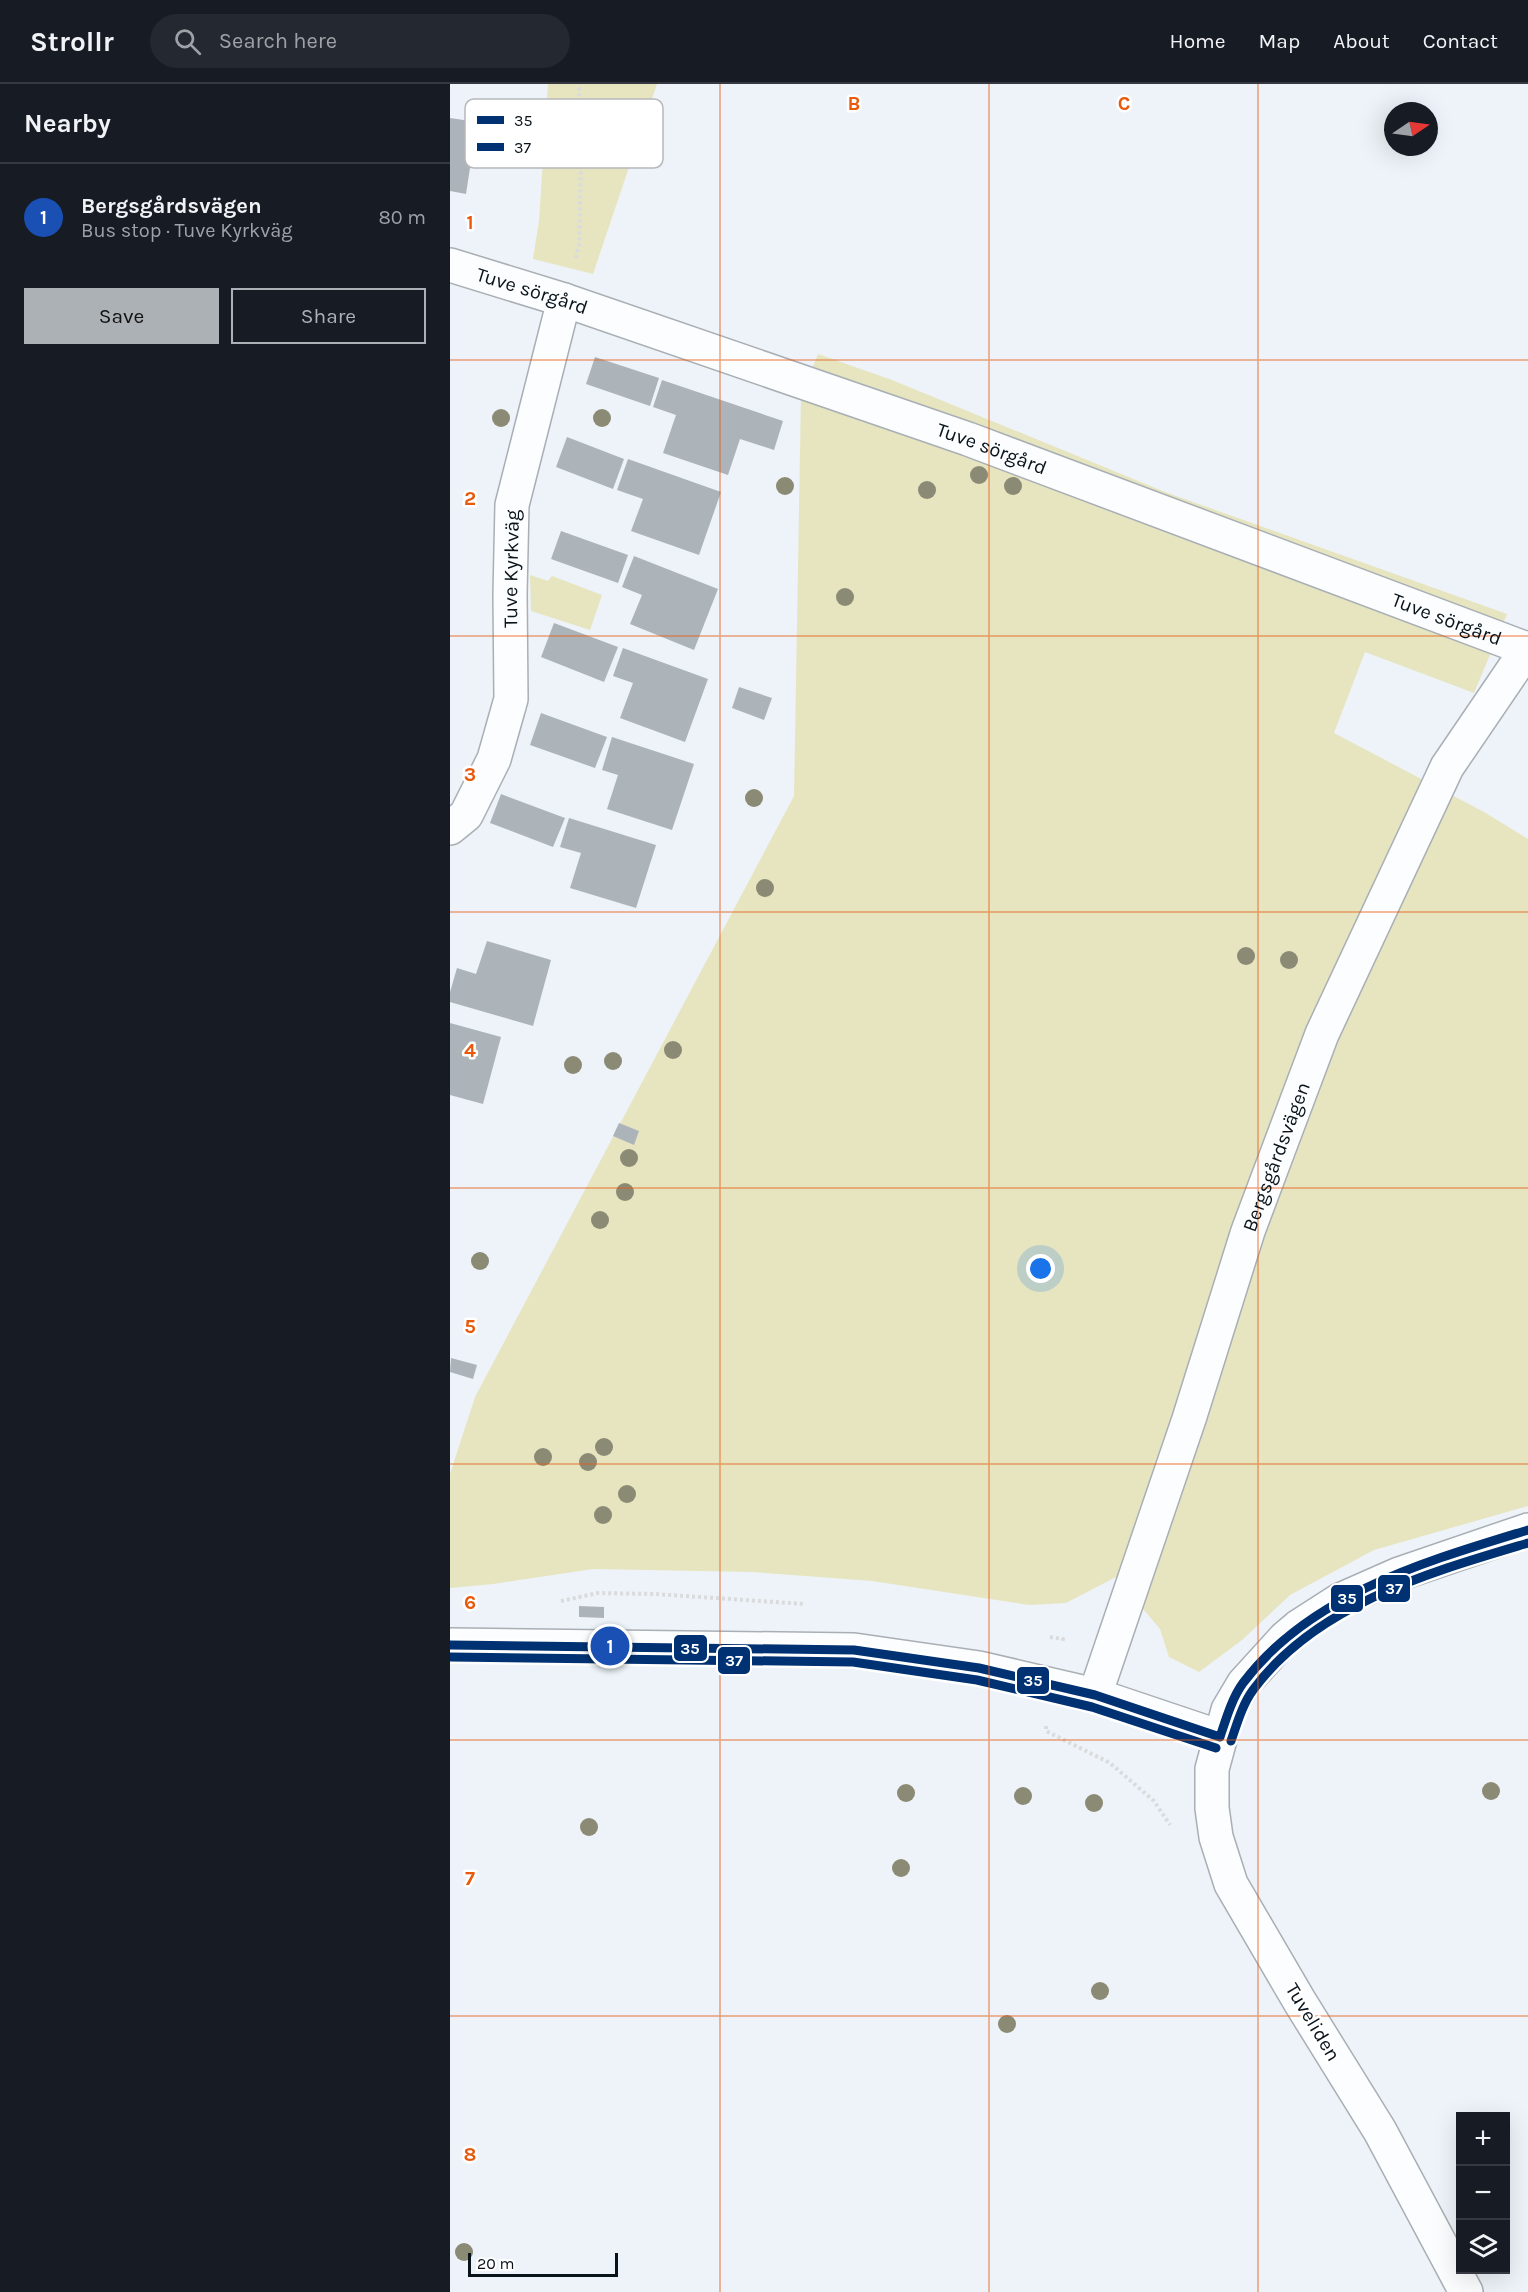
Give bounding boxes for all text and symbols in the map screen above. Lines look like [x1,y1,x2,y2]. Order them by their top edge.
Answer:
search box [150,14,570,68]
text: Strollr [30,25,114,58]
icon: search [171,25,204,58]
text: Search here [219,28,337,54]
text: Home [1170,29,1226,53]
text: Map [1259,29,1300,53]
text: About [1333,29,1390,53]
text: Contact [1423,29,1498,53]
text: B [848,92,860,115]
text: C [1118,92,1130,115]
legend [465,99,663,168]
north arrow [1384,102,1438,156]
text: Nearby [24,108,111,139]
text: 35 [514,111,532,130]
text: 37 [514,138,531,157]
text: Bergsgårdsvägen [81,193,262,219]
text: 1 [40,206,47,229]
text: 80 m [378,206,426,229]
text: 1 [466,211,474,234]
text: Bus stop · Tuve Kyrkväg [81,219,293,242]
street label: Tuve sörgård [474,262,591,319]
button: Save [24,288,219,344]
button: Share [231,288,426,344]
street label: Tuve sörgård [934,418,1050,479]
text: 2 [464,487,476,510]
street label: Tuve Kyrkväg [498,509,523,628]
street label: Tuve sörgård [1389,588,1505,650]
text: 3 [464,763,476,786]
text: 4 [464,1039,476,1062]
street label: Bergsgårdsvägen [1237,1079,1314,1235]
your location [1026,1254,1055,1283]
text: 5 [464,1315,476,1338]
line badge: 37 [1377,1574,1411,1603]
text: 37 [1385,1579,1403,1598]
line badge: 35 [1330,1584,1364,1613]
text: 35 [1337,1589,1357,1608]
text: 6 [464,1591,476,1614]
pin: 1 [590,1624,630,1668]
line badge: 35 [673,1634,708,1662]
text: 35 [680,1639,700,1658]
line badge: 37 [717,1646,751,1675]
text: 37 [725,1651,743,1670]
line badge: 35 [1016,1666,1050,1695]
text: 35 [1023,1671,1043,1690]
text: 7 [465,1867,475,1890]
street label: Tuveliden [1281,1979,1345,2065]
map controls [1456,2112,1510,2274]
button: + [1456,2112,1510,2166]
text: 8 [464,2143,476,2166]
button: − [1456,2166,1510,2220]
button: layers [1456,2220,1510,2274]
scale bar [468,2250,618,2278]
text: 20 m [477,2254,515,2273]

